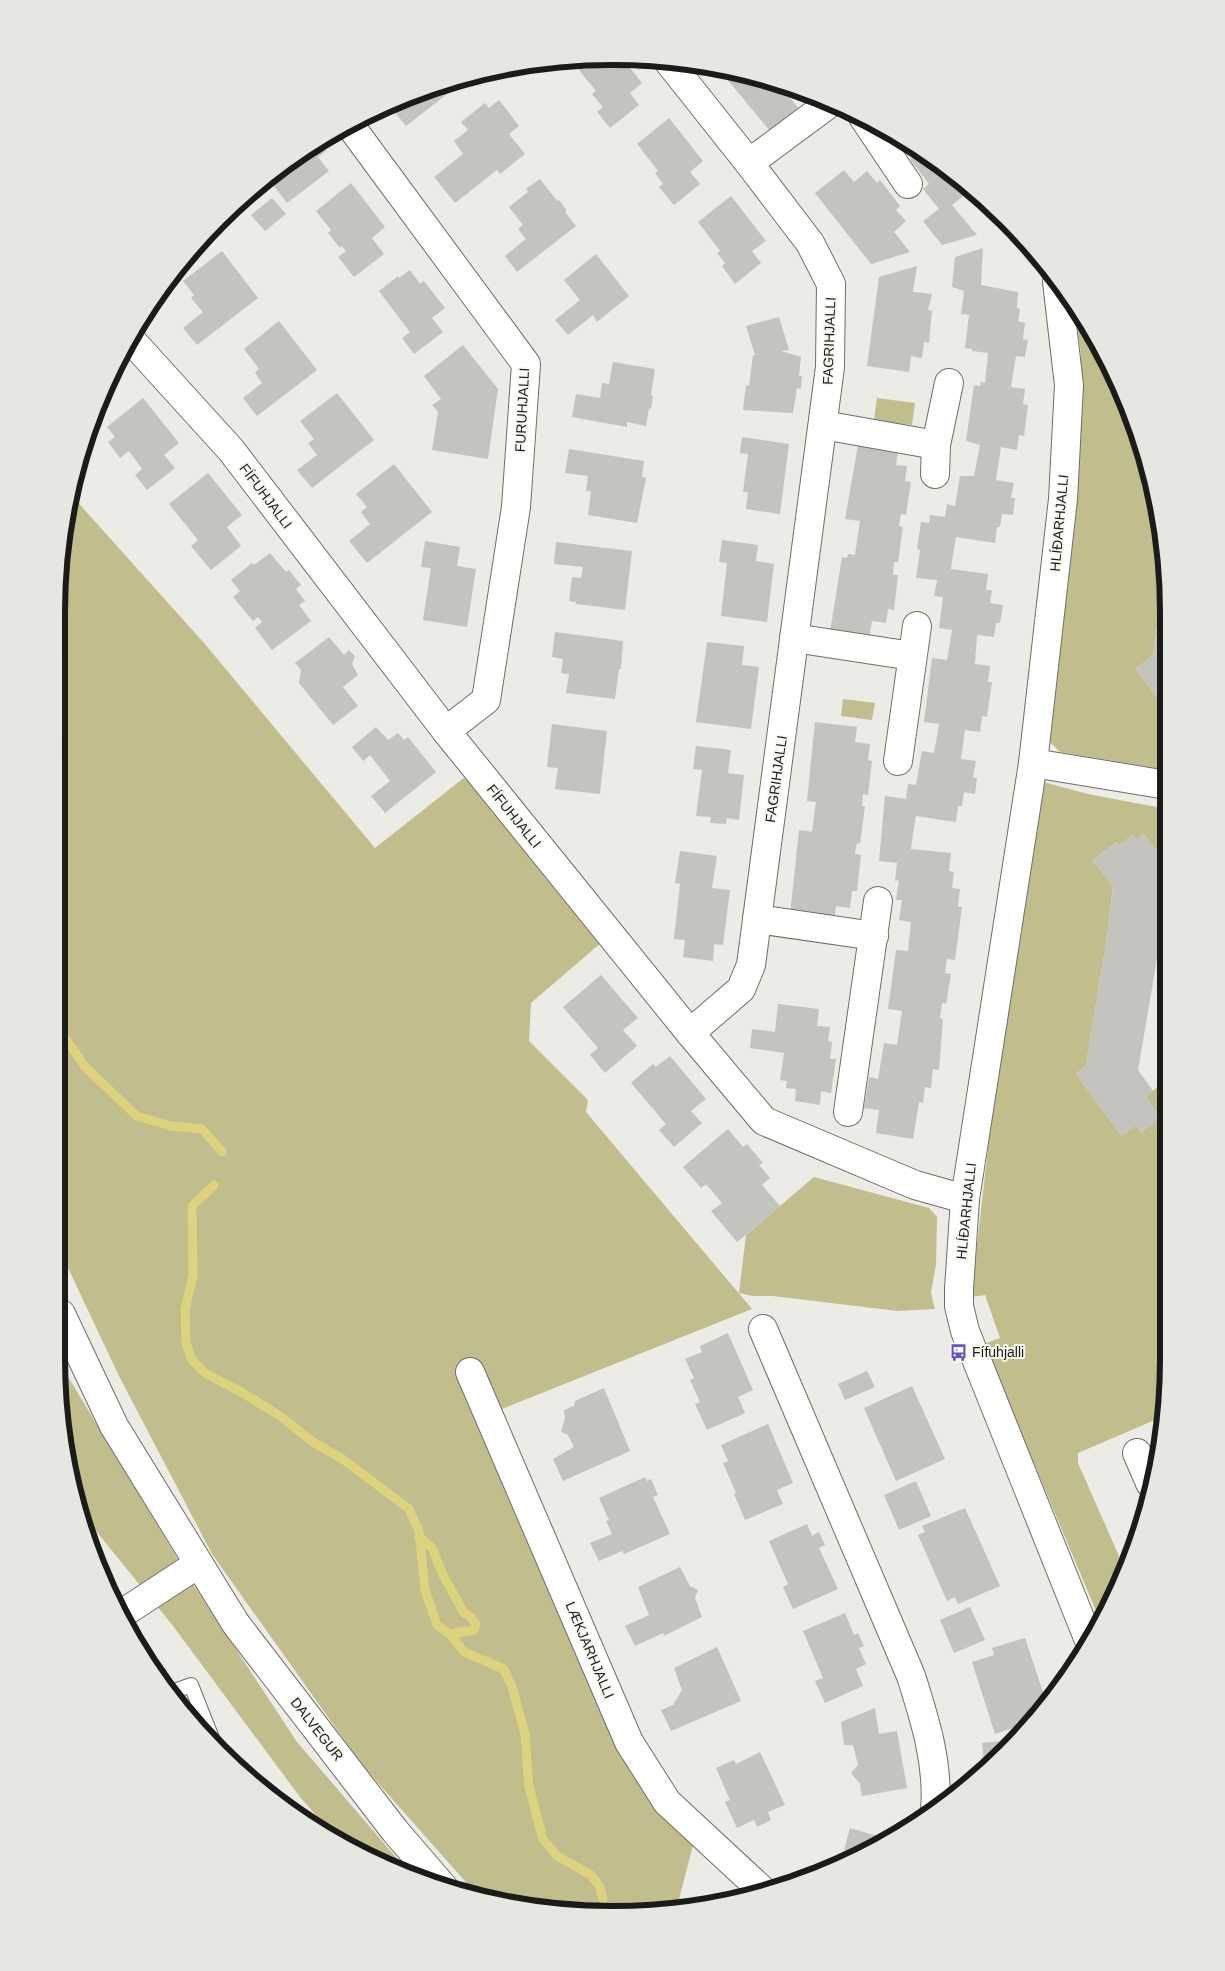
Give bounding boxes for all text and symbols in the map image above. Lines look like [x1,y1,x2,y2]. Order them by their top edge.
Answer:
street label: FAGRIHJALLI [819,297,839,385]
street label: FURUHJALLI [512,367,532,453]
street label: FÍFUHJALLI [236,460,296,532]
street label: HLÍÐARHJALLI [1047,474,1071,572]
street label: FAGRIHJALLI [762,734,790,824]
street label: FÍFUHJALLI [484,781,544,851]
street label: HLÍÐARHJALLI [953,1162,979,1260]
bus stop icon: Fífuhjalli [948,1342,968,1362]
place label: Fífuhjalli [972,1344,1024,1360]
street label: LÆKJARHJALLI [562,1599,618,1701]
street label: DALVEGUR [287,1694,347,1764]

